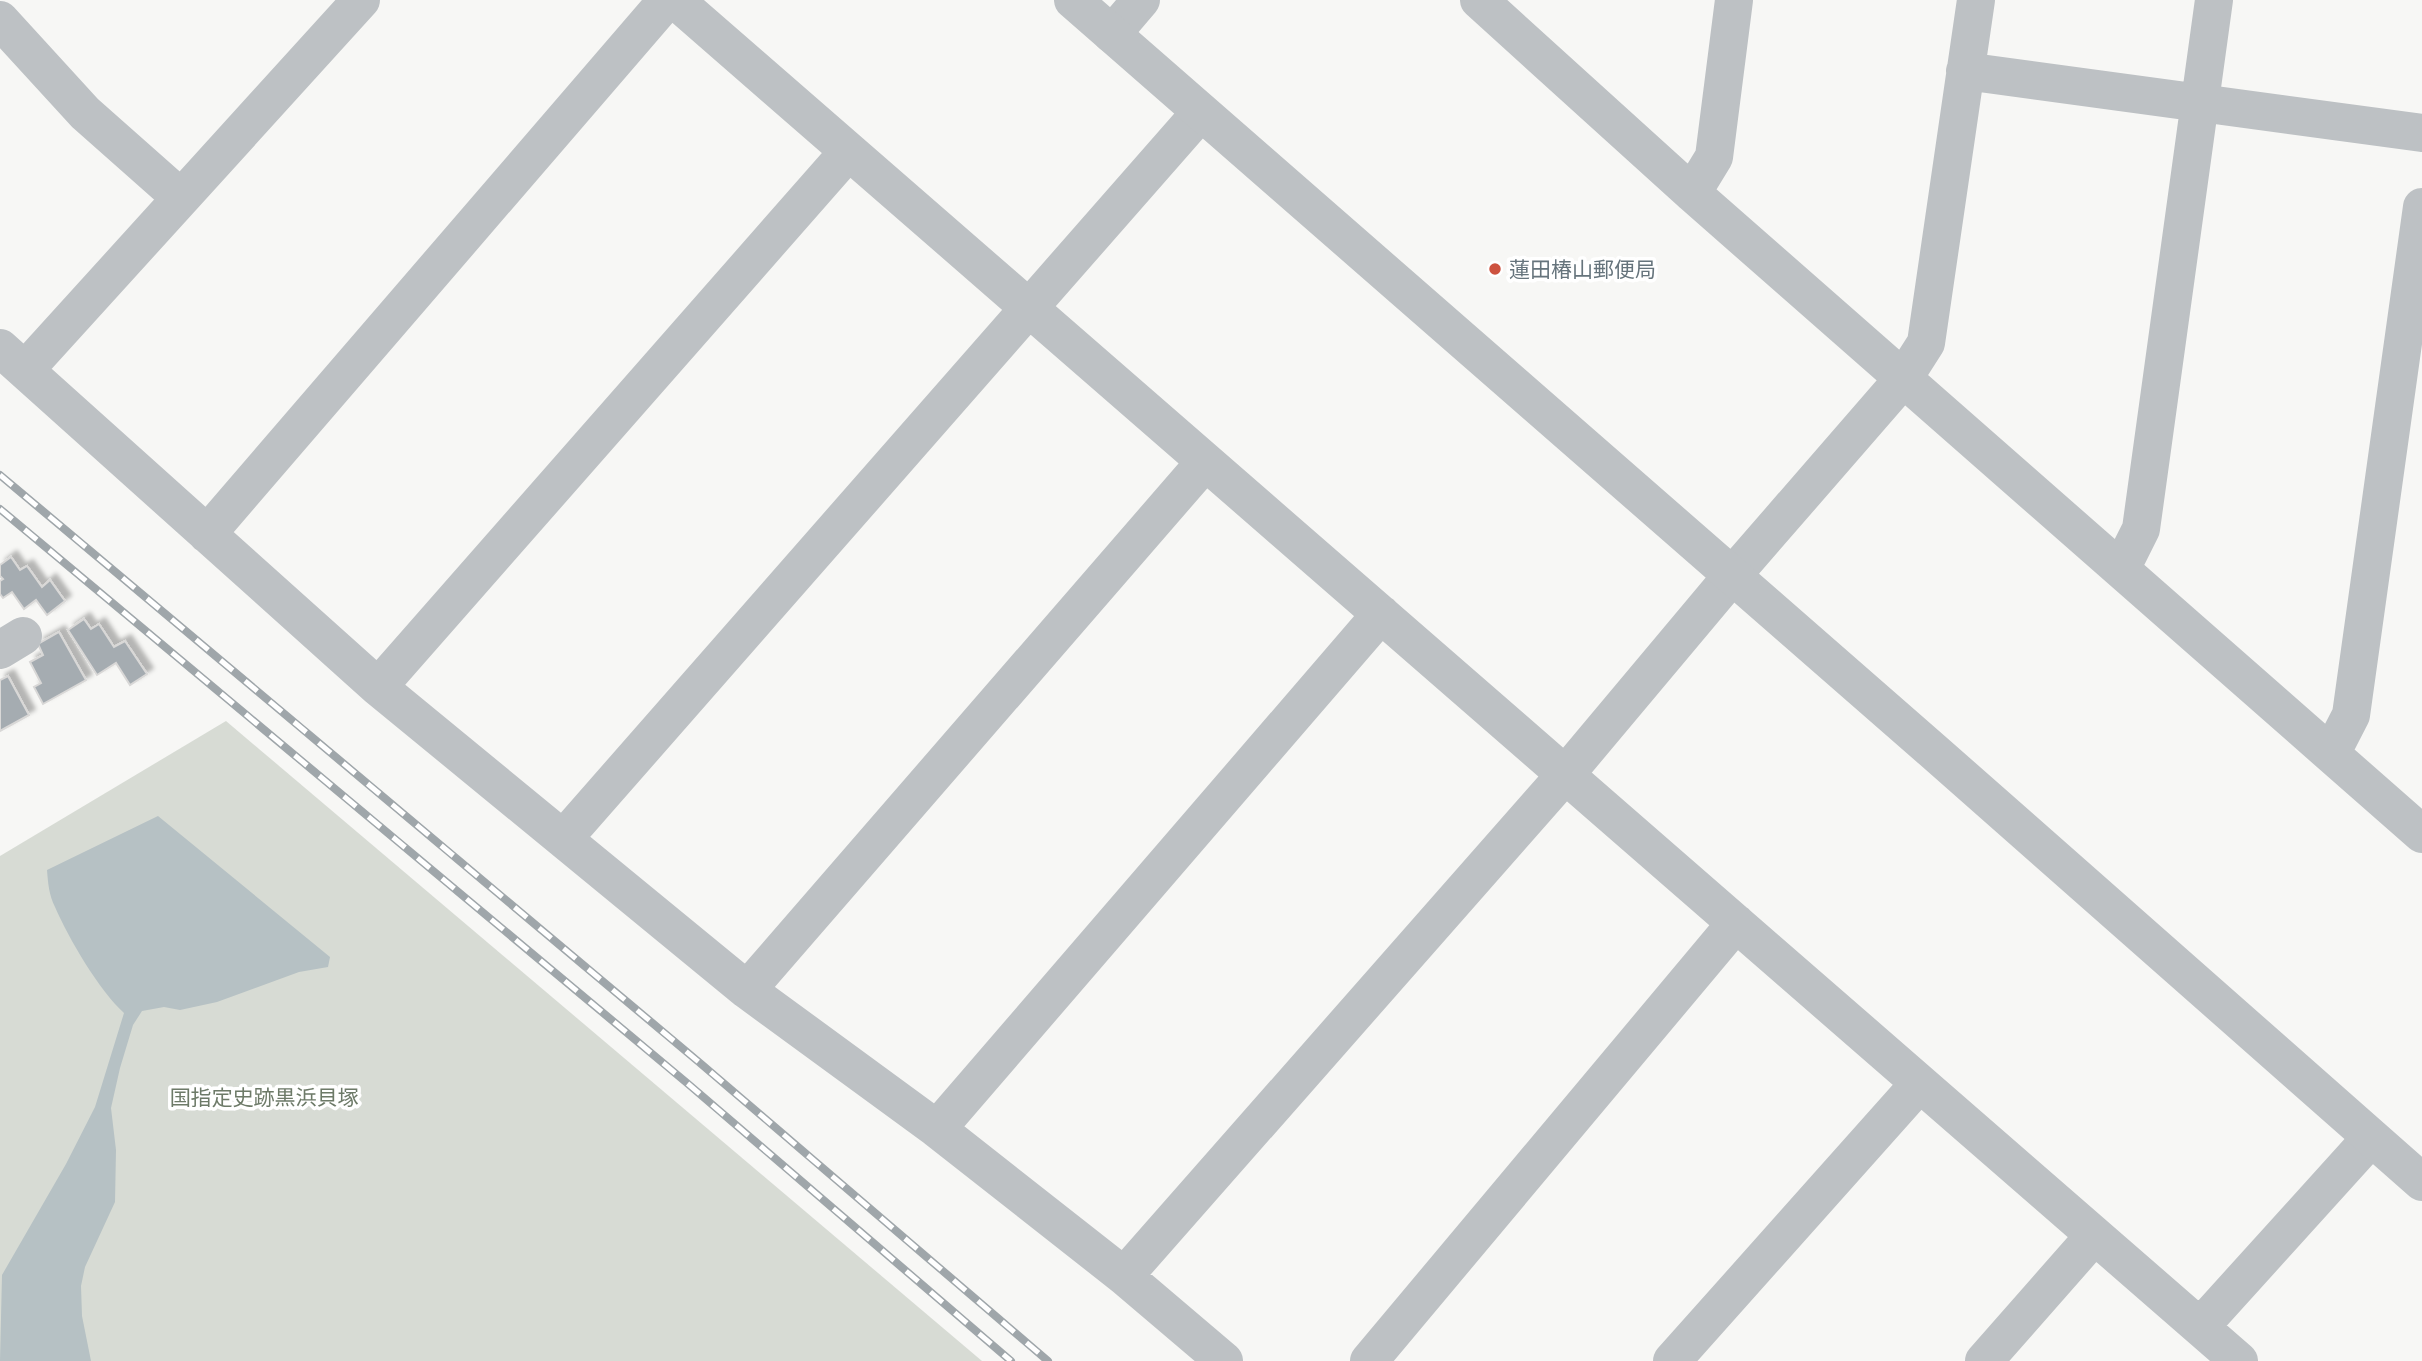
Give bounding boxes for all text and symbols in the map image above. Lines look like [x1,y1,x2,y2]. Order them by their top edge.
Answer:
place label: 蓮田椿山郵便局 [1509,257,1656,282]
marker: 蓮田椿山郵便局 [1487,261,1503,277]
park label: 国指定史跡黒浜貝塚 [170,1085,359,1110]

